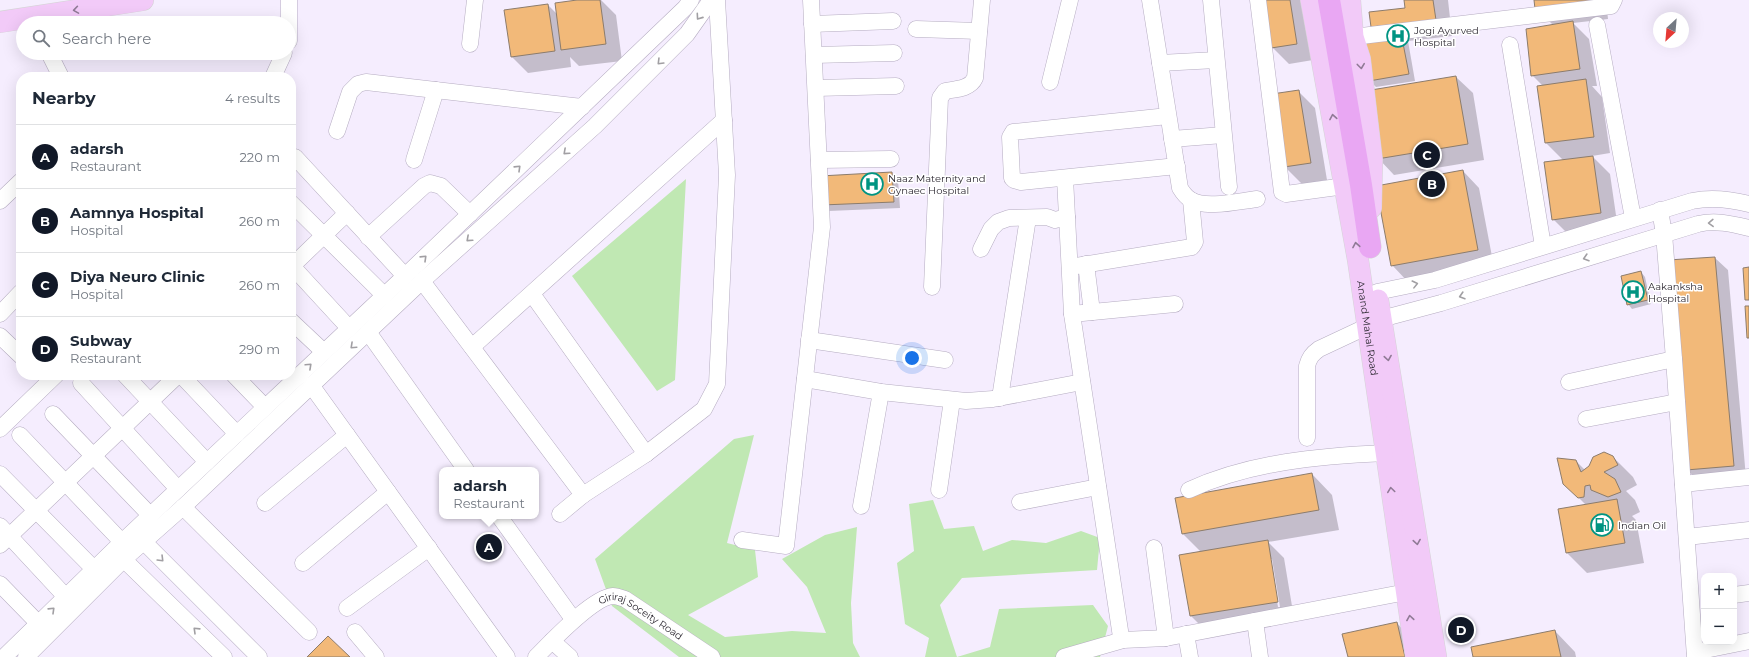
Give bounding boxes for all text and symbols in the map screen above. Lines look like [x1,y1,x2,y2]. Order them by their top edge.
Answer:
one-way arrow [73,5,79,14]
north arrow [1653,12,1689,48]
one-way arrow [696,13,704,20]
search box [16,16,296,60]
hospital icon: Jogi Ayurved Hospital [1385,23,1411,49]
place label: Jogi Ayurved Hospital [1413,24,1479,49]
icon: search [30,27,52,49]
text: Search here [62,29,151,48]
one-way arrow [657,57,665,65]
one-way arrow [1356,63,1365,69]
text: Nearby [32,88,96,108]
text: 4 results [225,90,280,106]
one-way arrow [1329,113,1337,120]
text: adarsh [70,139,124,158]
pin: C [1414,140,1440,170]
one-way arrow [563,147,571,155]
text: A [40,149,50,165]
text: 220 m [239,149,280,165]
text: Restaurant [70,158,141,174]
one-way arrow [513,165,521,173]
pin: B [1419,169,1445,199]
hospital icon: Naaz Maternity and Gynaec Hospital [859,171,885,197]
place label: Naaz Maternity and Gynaec Hospital [888,172,986,197]
text: Aamnya Hospital [70,203,204,222]
text: B [40,213,50,229]
text: 260 m [239,213,280,229]
one-way arrow [1708,218,1714,227]
text: Hospital [70,222,123,238]
one-way arrow [466,234,474,241]
one-way arrow [1352,241,1360,248]
one-way arrow [1583,253,1590,262]
one-way arrow [419,255,427,263]
text: Diya Neuro Clinic [70,267,205,286]
text: C [40,277,50,293]
text: 260 m [239,277,280,293]
hospital icon: Aakanksha Hospital [1620,279,1646,305]
street label: Anand Mahal Road [1355,280,1381,376]
place label: Aakanksha Hospital [1648,280,1703,305]
one-way arrow [1412,281,1418,289]
text: Hospital [70,286,123,302]
one-way arrow [1459,291,1466,300]
text: Subway [70,331,132,350]
text: D [40,341,50,357]
text: 290 m [239,341,280,357]
one-way arrow [350,341,358,349]
your location [902,348,922,368]
text: Restaurant [70,350,141,366]
one-way arrow [1383,355,1392,361]
one-way arrow [304,364,311,371]
popup [439,467,539,519]
text: adarsh [453,476,507,495]
one-way arrow [1387,487,1396,493]
text: Restaurant [453,495,525,511]
fuel station icon: Indian Oil [1589,512,1615,538]
place label: Indian Oil [1618,519,1666,532]
pin: A [476,532,502,562]
one-way arrow [1412,538,1421,545]
one-way arrow [156,554,164,561]
map controls [1701,573,1737,645]
button: + [1701,573,1737,609]
street label: Giriraj Soceity Road [596,589,686,642]
one-way arrow [47,607,55,615]
button: − [1701,609,1737,645]
one-way arrow [1406,615,1415,622]
pin: D [1448,615,1474,645]
one-way arrow [193,627,201,635]

